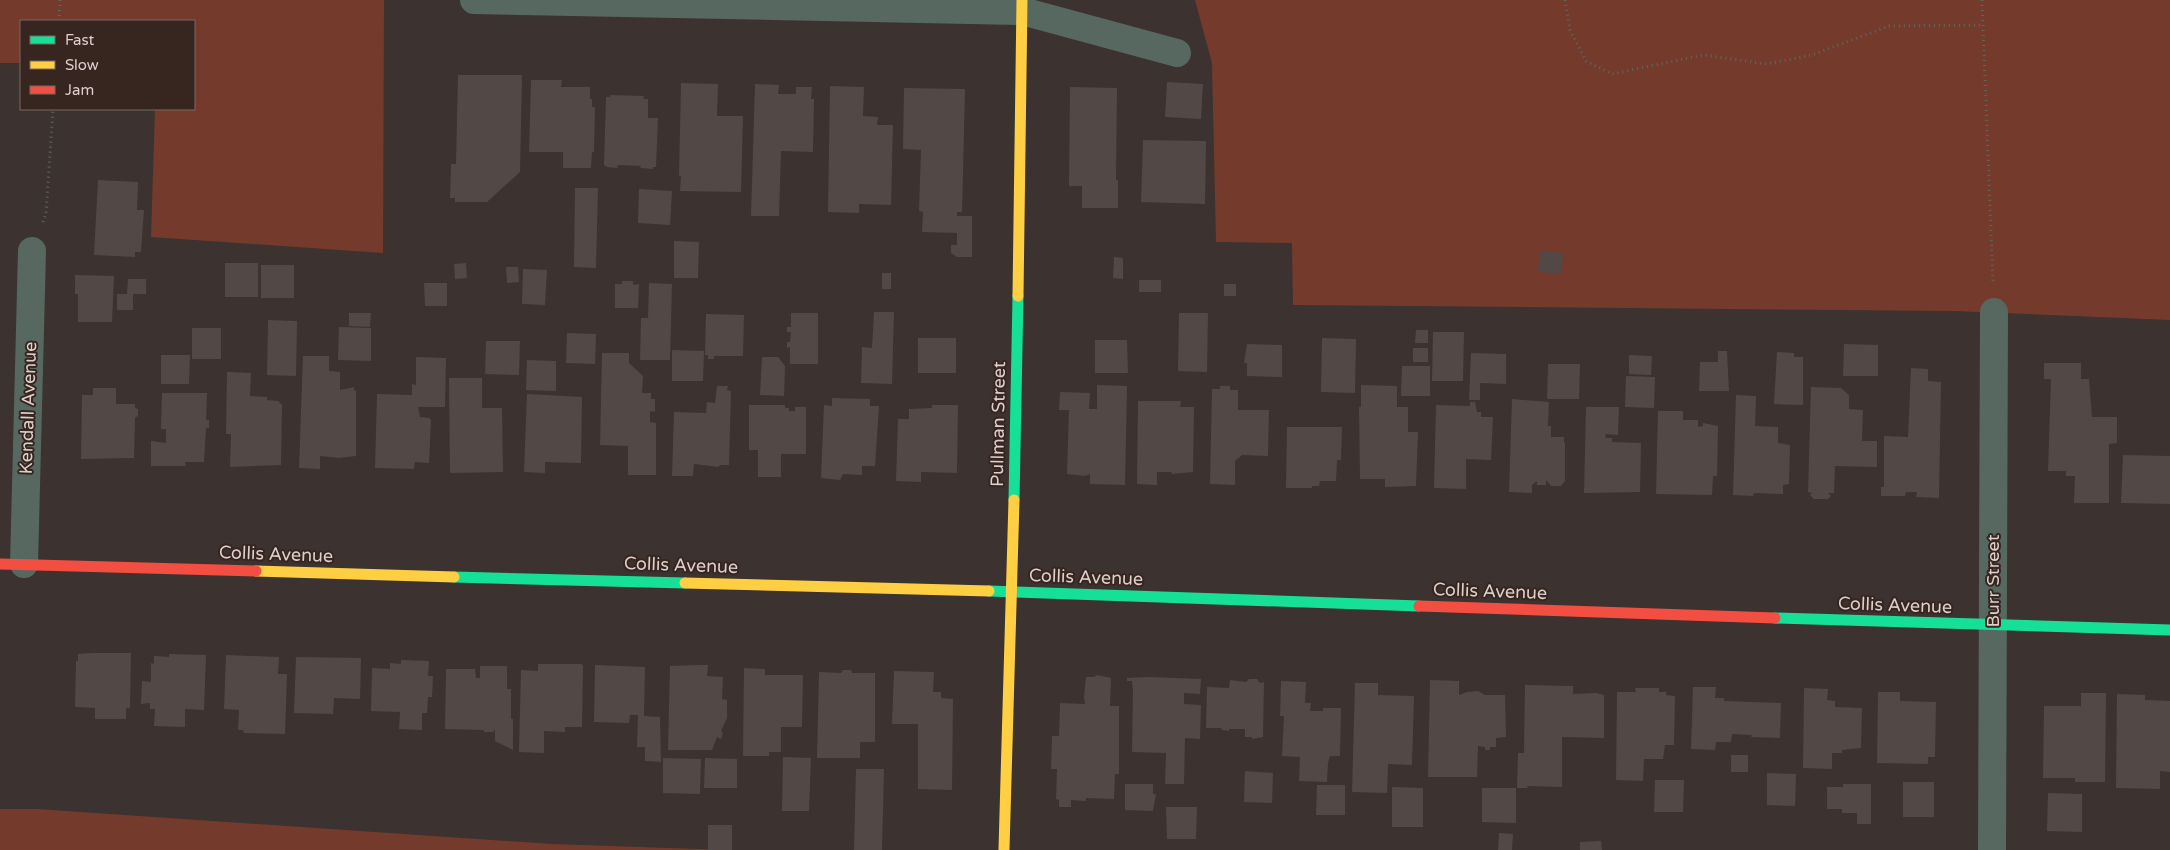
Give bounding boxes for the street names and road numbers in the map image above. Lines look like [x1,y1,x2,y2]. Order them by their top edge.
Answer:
street label: Kendall Avenue [15,341,41,475]
street label: Pullman Street [986,361,1010,487]
street label: Burr Street [1982,534,2004,628]
street label: Collis Avenue [218,541,334,567]
street label: Collis Avenue [623,552,739,578]
street label: Collis Avenue [1028,564,1144,590]
street label: Collis Avenue [1432,578,1548,604]
street label: Collis Avenue [1837,592,1953,618]

